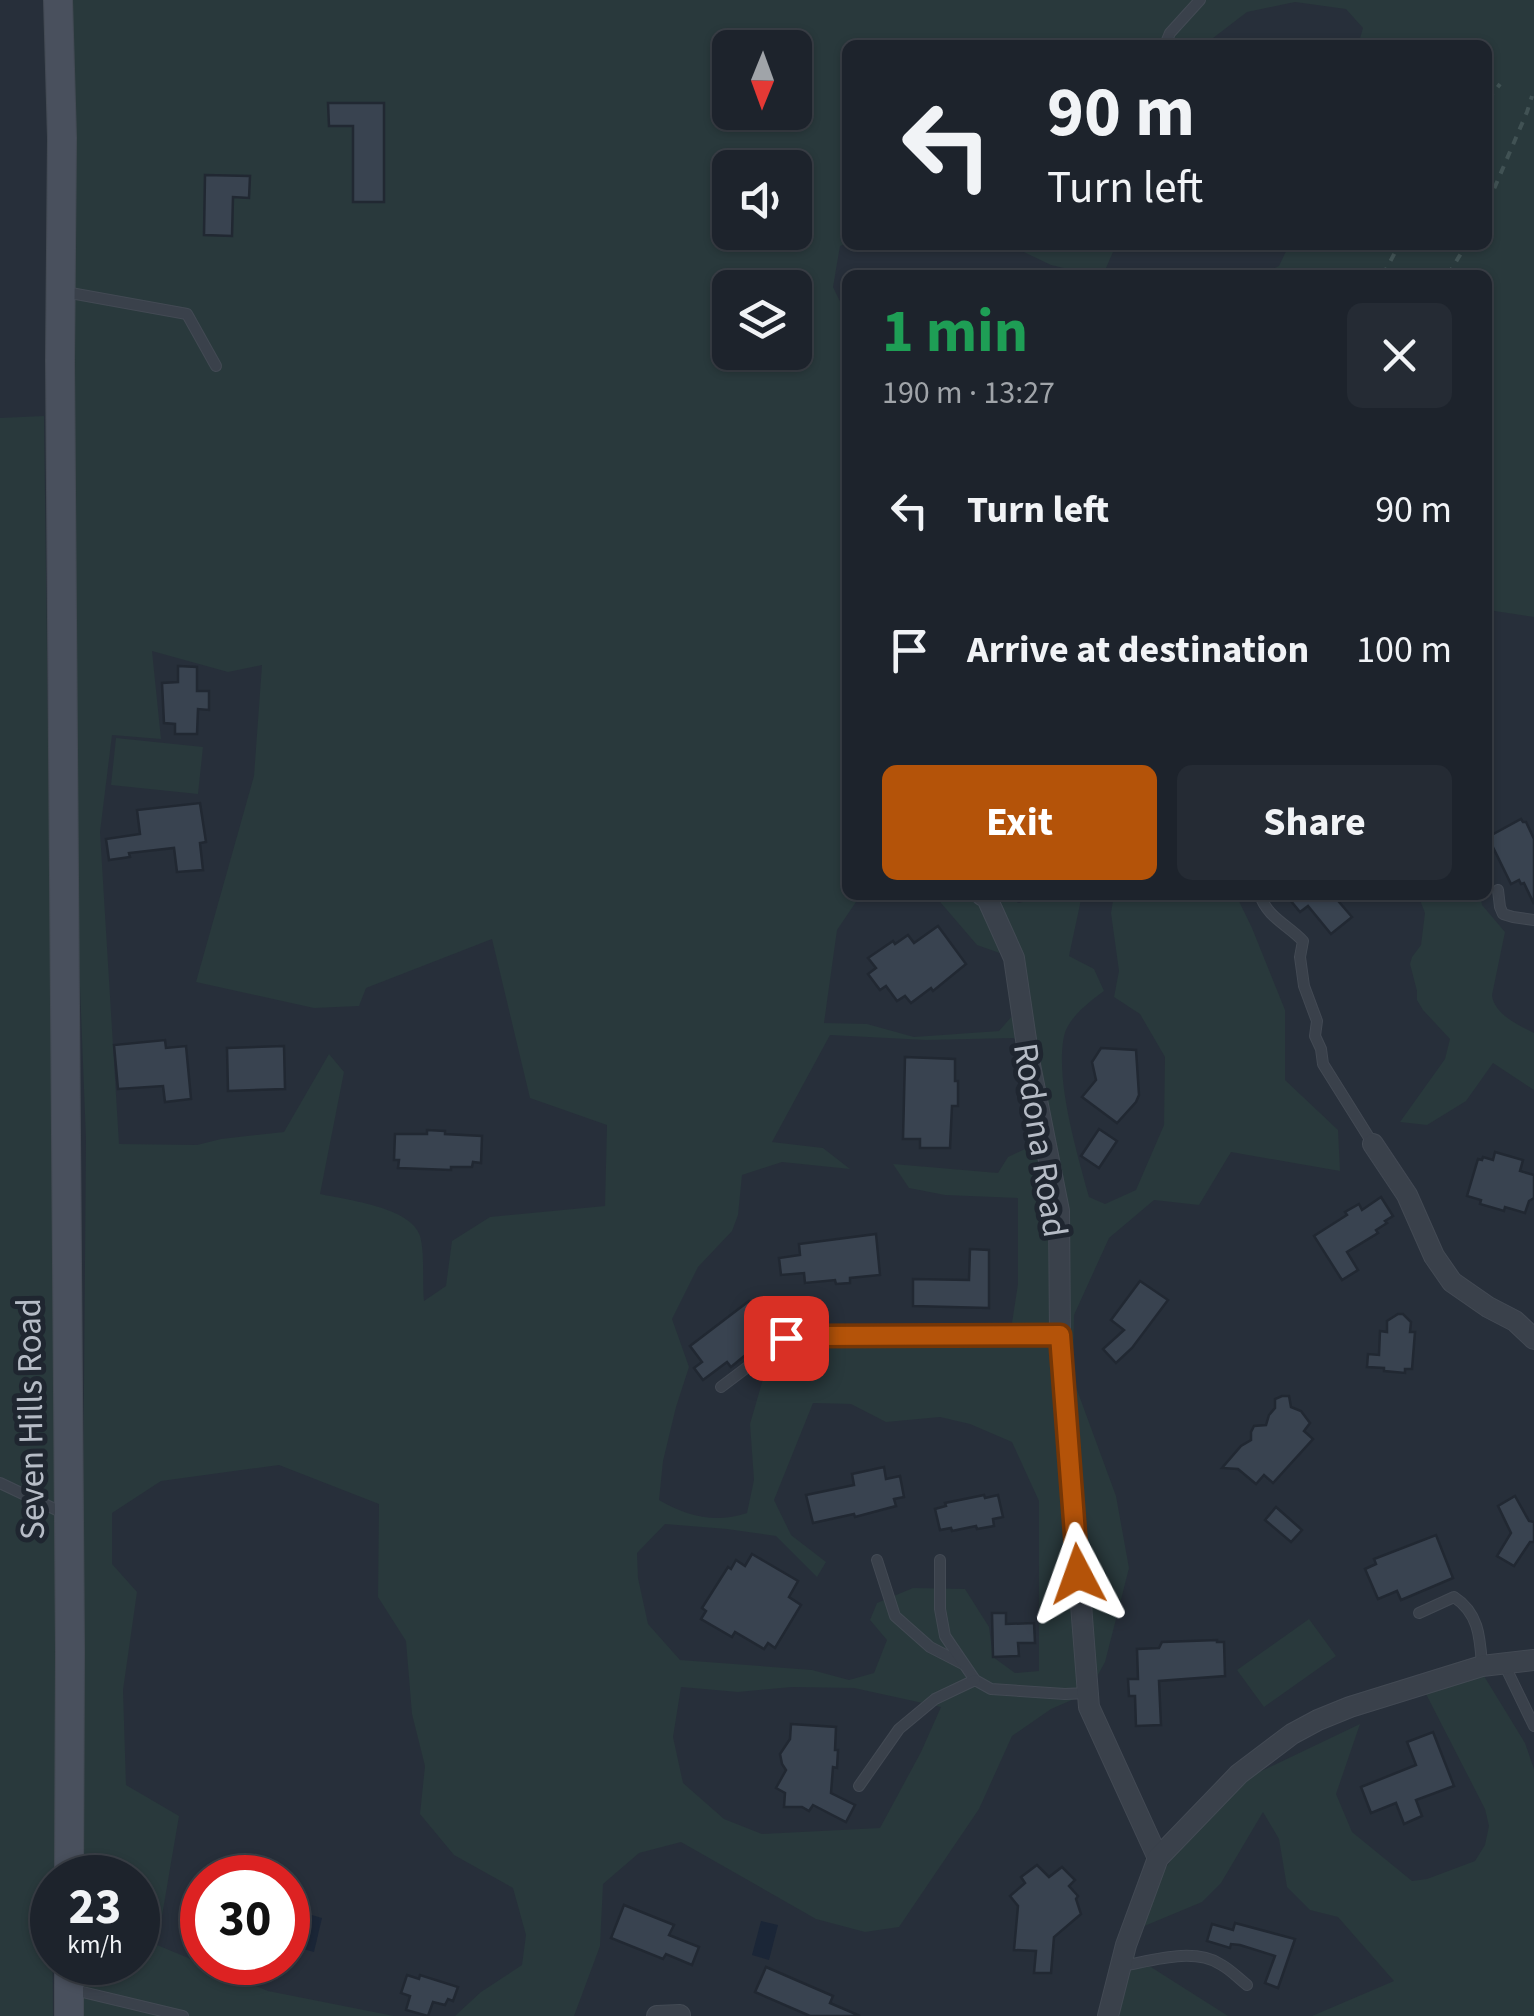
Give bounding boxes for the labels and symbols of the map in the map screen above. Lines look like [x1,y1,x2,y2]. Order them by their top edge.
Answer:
north arrow [712,30,812,130]
street label: Rodona Road [1000,1040,1080,1241]
pin [744,1296,829,1381]
street label: Seven Hills Road [4,1298,58,1540]
position arrow [1026,1522,1130,1626]
speed limit sign: 30 [180,1855,310,1985]

